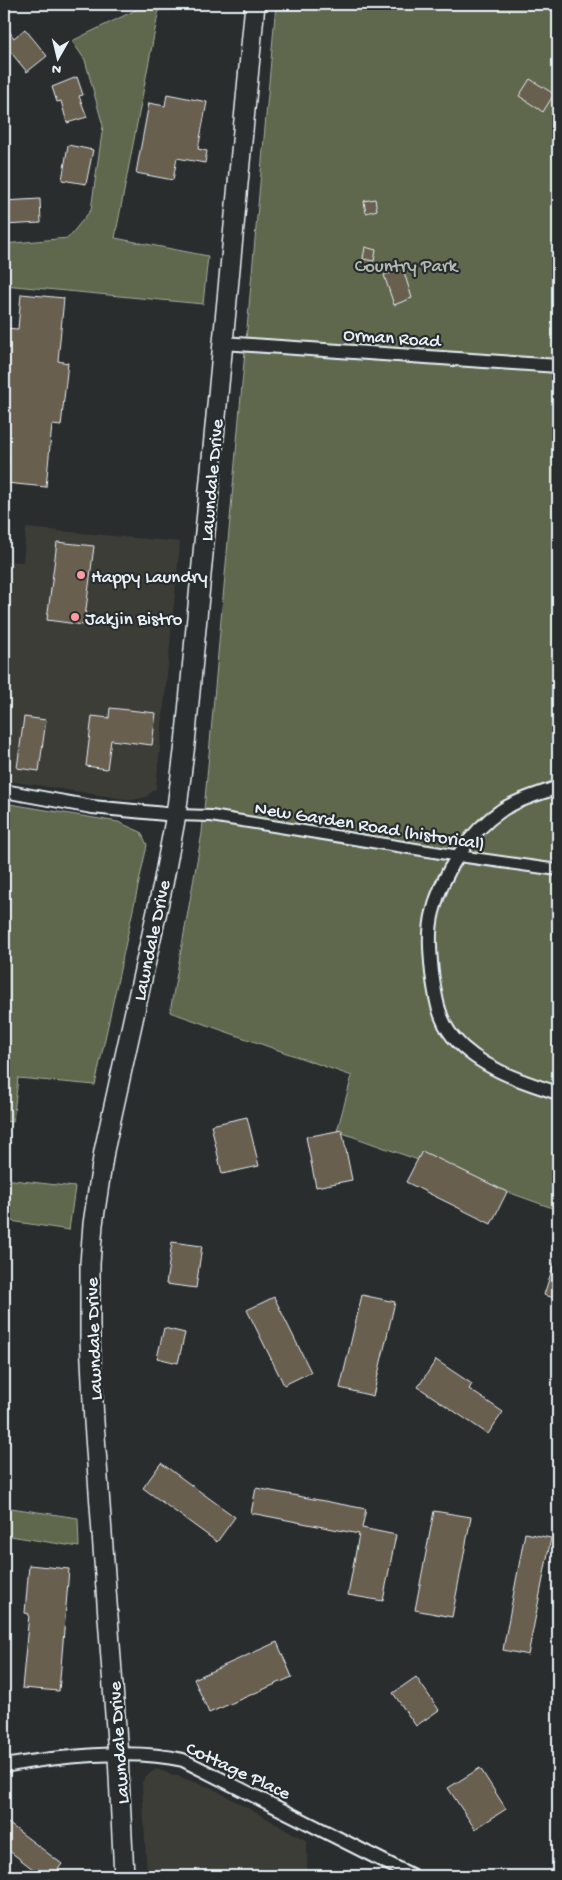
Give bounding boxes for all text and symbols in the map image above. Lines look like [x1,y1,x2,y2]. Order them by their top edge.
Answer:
north arrow [32,32,82,82]
text: N [51,59,62,77]
park label: Country Park [355,256,459,279]
street label: Orman Road [342,325,443,354]
street label: Lawndale Drive [197,418,230,542]
place label: Happy Laundry [91,567,208,590]
marker: Happy Laundry [75,569,87,581]
place label: Jakjin Bistro [85,609,183,632]
marker: Jakjin Bistro [69,611,81,623]
street label: New Garden Road (historical) [253,798,486,857]
street label: Lawndale Drive [129,878,177,1003]
street label: Lawndale Drive [82,1277,109,1401]
street label: Lawndale Drive [105,1680,136,1805]
street label: Cottage Place [182,1738,294,1807]

